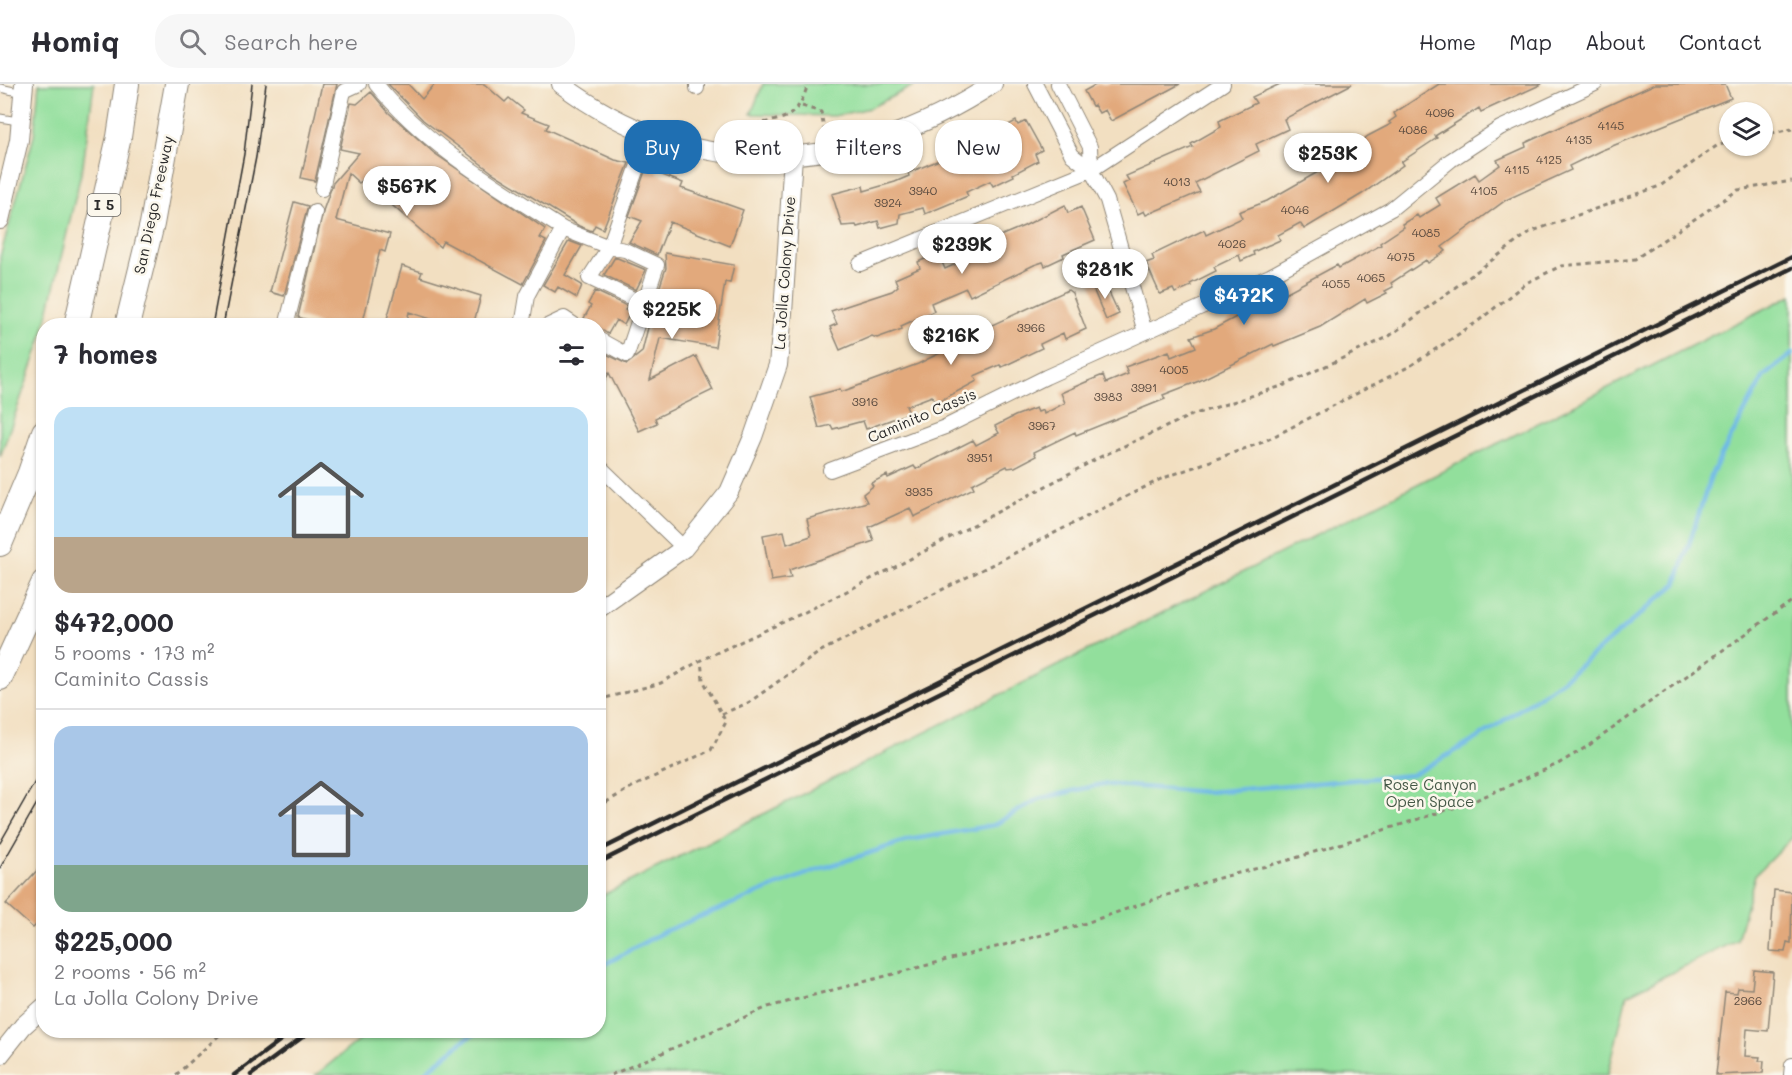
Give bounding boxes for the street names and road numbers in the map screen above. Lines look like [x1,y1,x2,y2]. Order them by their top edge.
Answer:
street label: San Diego Freeway [129,134,177,276]
road number: I 5 [88,194,120,216]
street label: La Jolla Colony Drive [769,196,799,350]
street label: Caminito Cassis [864,383,979,447]

